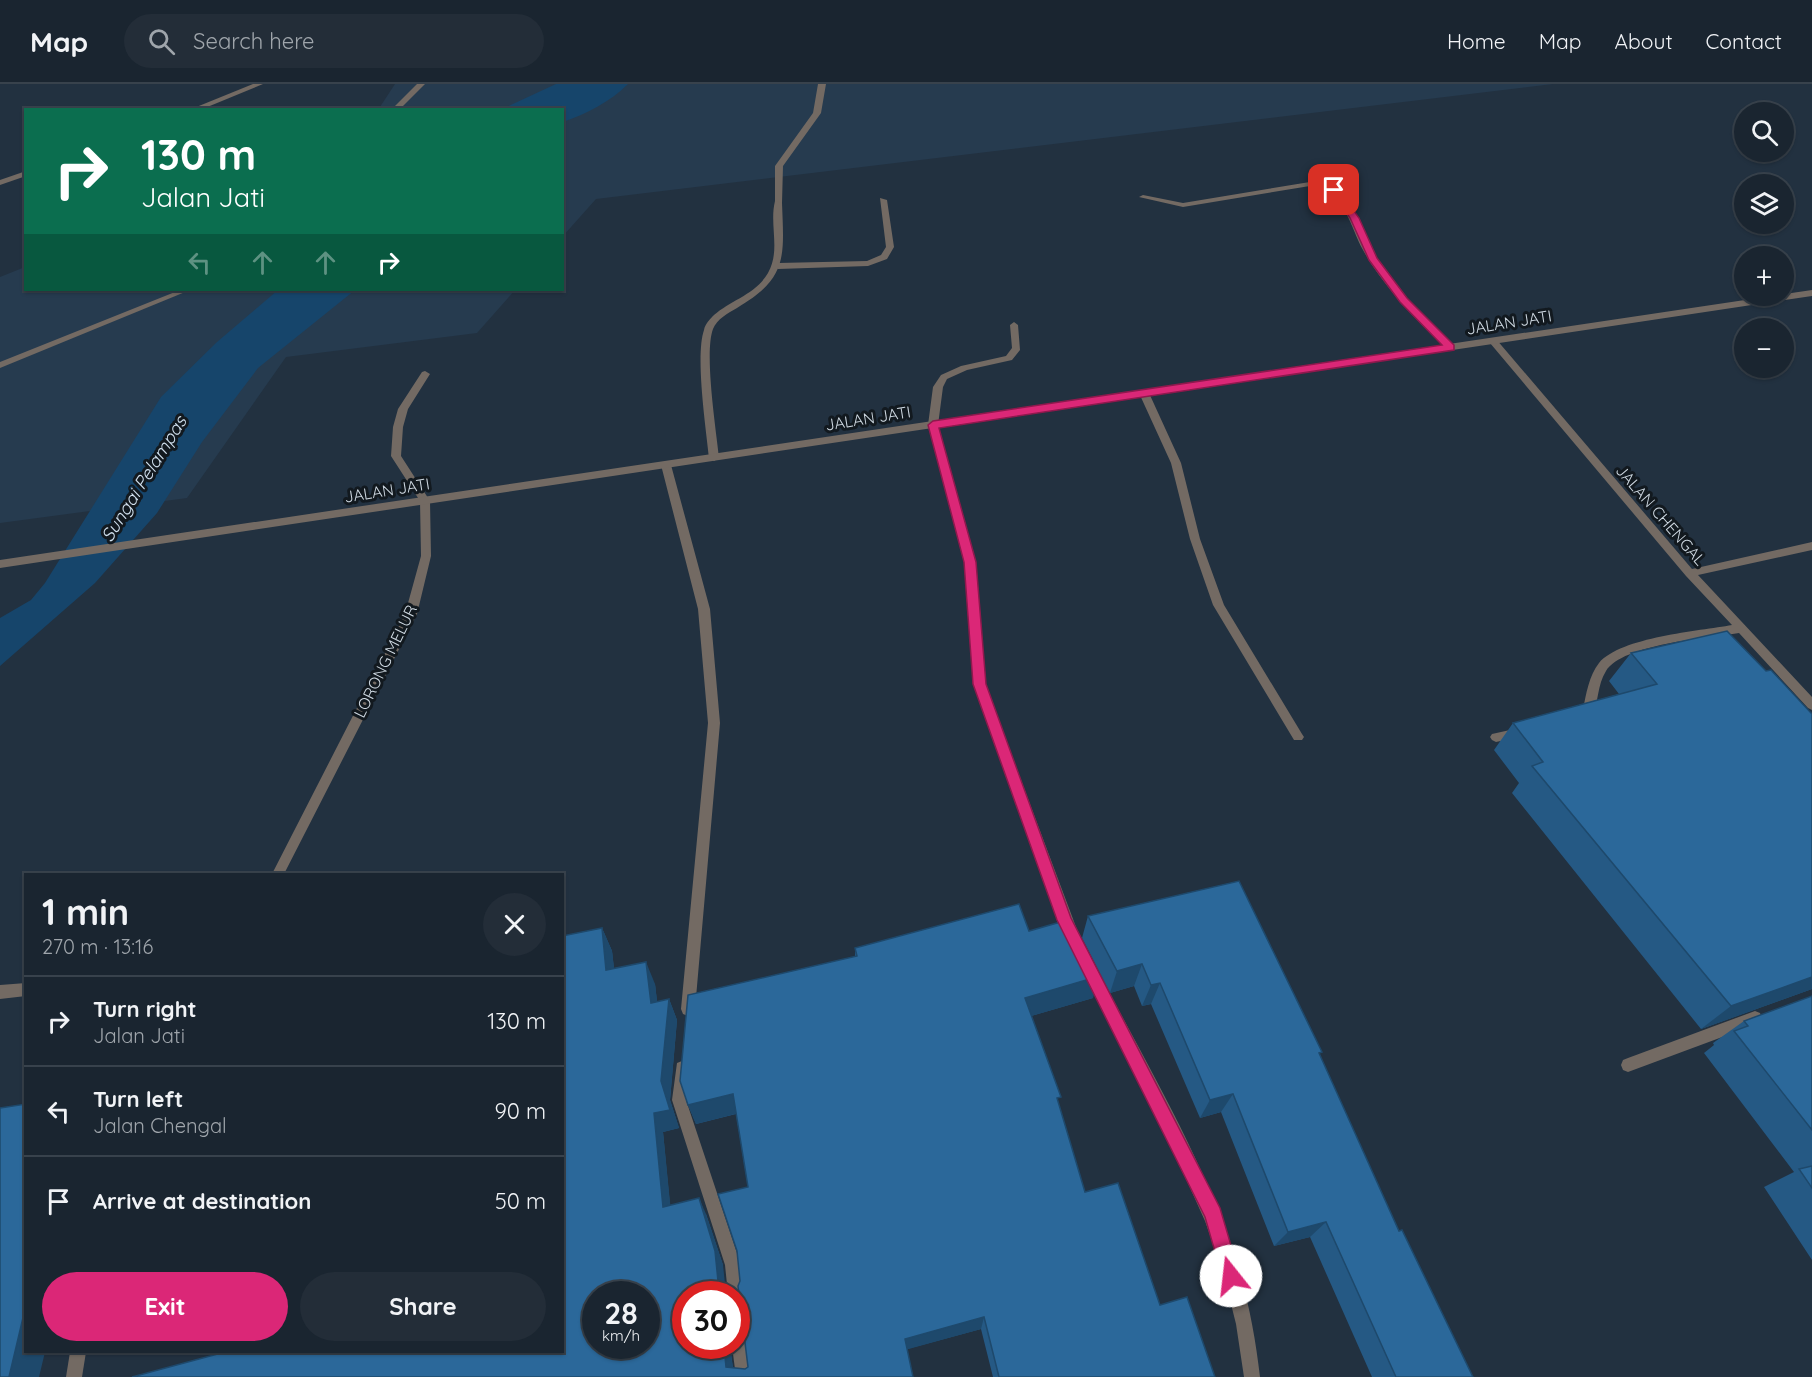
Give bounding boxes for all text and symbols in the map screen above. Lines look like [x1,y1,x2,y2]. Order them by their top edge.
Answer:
search box [124,14,544,68]
text: Map [30,24,88,59]
icon: search [145,25,178,58]
text: Search here [193,27,315,55]
text: Home [1447,28,1506,54]
text: Map [1539,28,1582,54]
text: About [1615,28,1673,54]
text: Contact [1706,28,1782,54]
map controls [1734,102,1794,378]
button: search [1734,102,1794,162]
text: 130 m [141,128,256,181]
icon: right [42,132,120,210]
pin [1308,164,1359,215]
icon: arrive [1317,173,1350,206]
button: layers [1734,174,1794,234]
text: Jalan Jati [141,180,265,214]
icon: left [183,246,216,279]
icon: ahead [246,246,279,279]
icon: ahead [309,246,342,279]
icon: right [372,246,405,279]
button: + [1734,246,1794,306]
street label: JALAN JATI [1465,305,1553,339]
button: − [1734,318,1794,378]
street label: JALAN JATI [824,401,912,435]
water label: Sungai Pelampas [96,410,192,546]
street label: JALAN CHENGAL [1612,461,1710,570]
street label: JALAN JATI [343,473,431,507]
street label: LORONG MELUR [349,601,421,721]
text: 1 min [42,889,129,934]
button: close [483,893,546,956]
text: 270 m · 13:16 [42,934,153,959]
text: Turn right [93,995,197,1023]
icon: right [42,1005,75,1038]
text: 130 m [487,1007,546,1035]
text: Jalan Jati [93,1023,185,1048]
text: Turn left [93,1085,183,1113]
icon: left [42,1095,75,1128]
text: 90 m [495,1097,546,1125]
text: Jalan Chengal [93,1113,227,1138]
icon: arrive [42,1185,75,1218]
text: Arrive at destination [93,1187,311,1215]
text: 50 m [495,1187,546,1215]
position arrow [1199,1244,1263,1308]
button: Exit [42,1272,288,1341]
button: Share [300,1272,546,1341]
speed limit sign: 30 [672,1281,750,1359]
text: 28 [604,1294,638,1332]
text: km/h [602,1326,640,1345]

